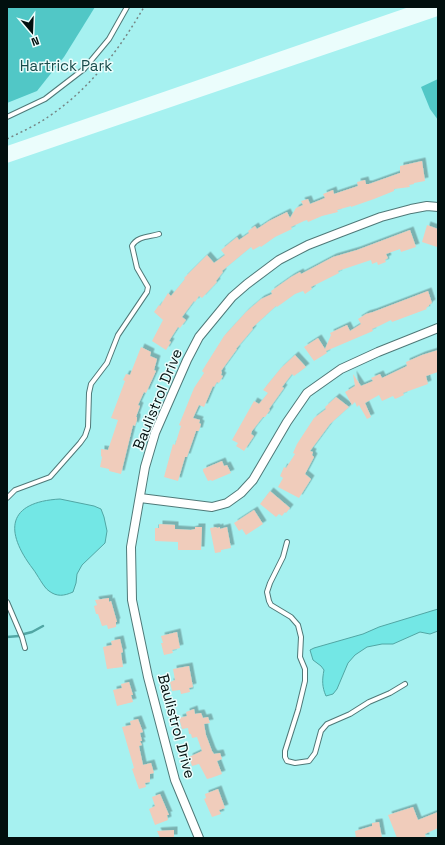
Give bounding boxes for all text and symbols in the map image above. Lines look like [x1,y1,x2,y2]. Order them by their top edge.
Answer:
north arrow [12,12,52,52]
text: N [29,34,41,49]
park label: Hartrick Park [20,56,112,75]
street label: Baulistrol Drive [128,345,186,452]
street label: Baulistrol Drive [154,672,200,781]

